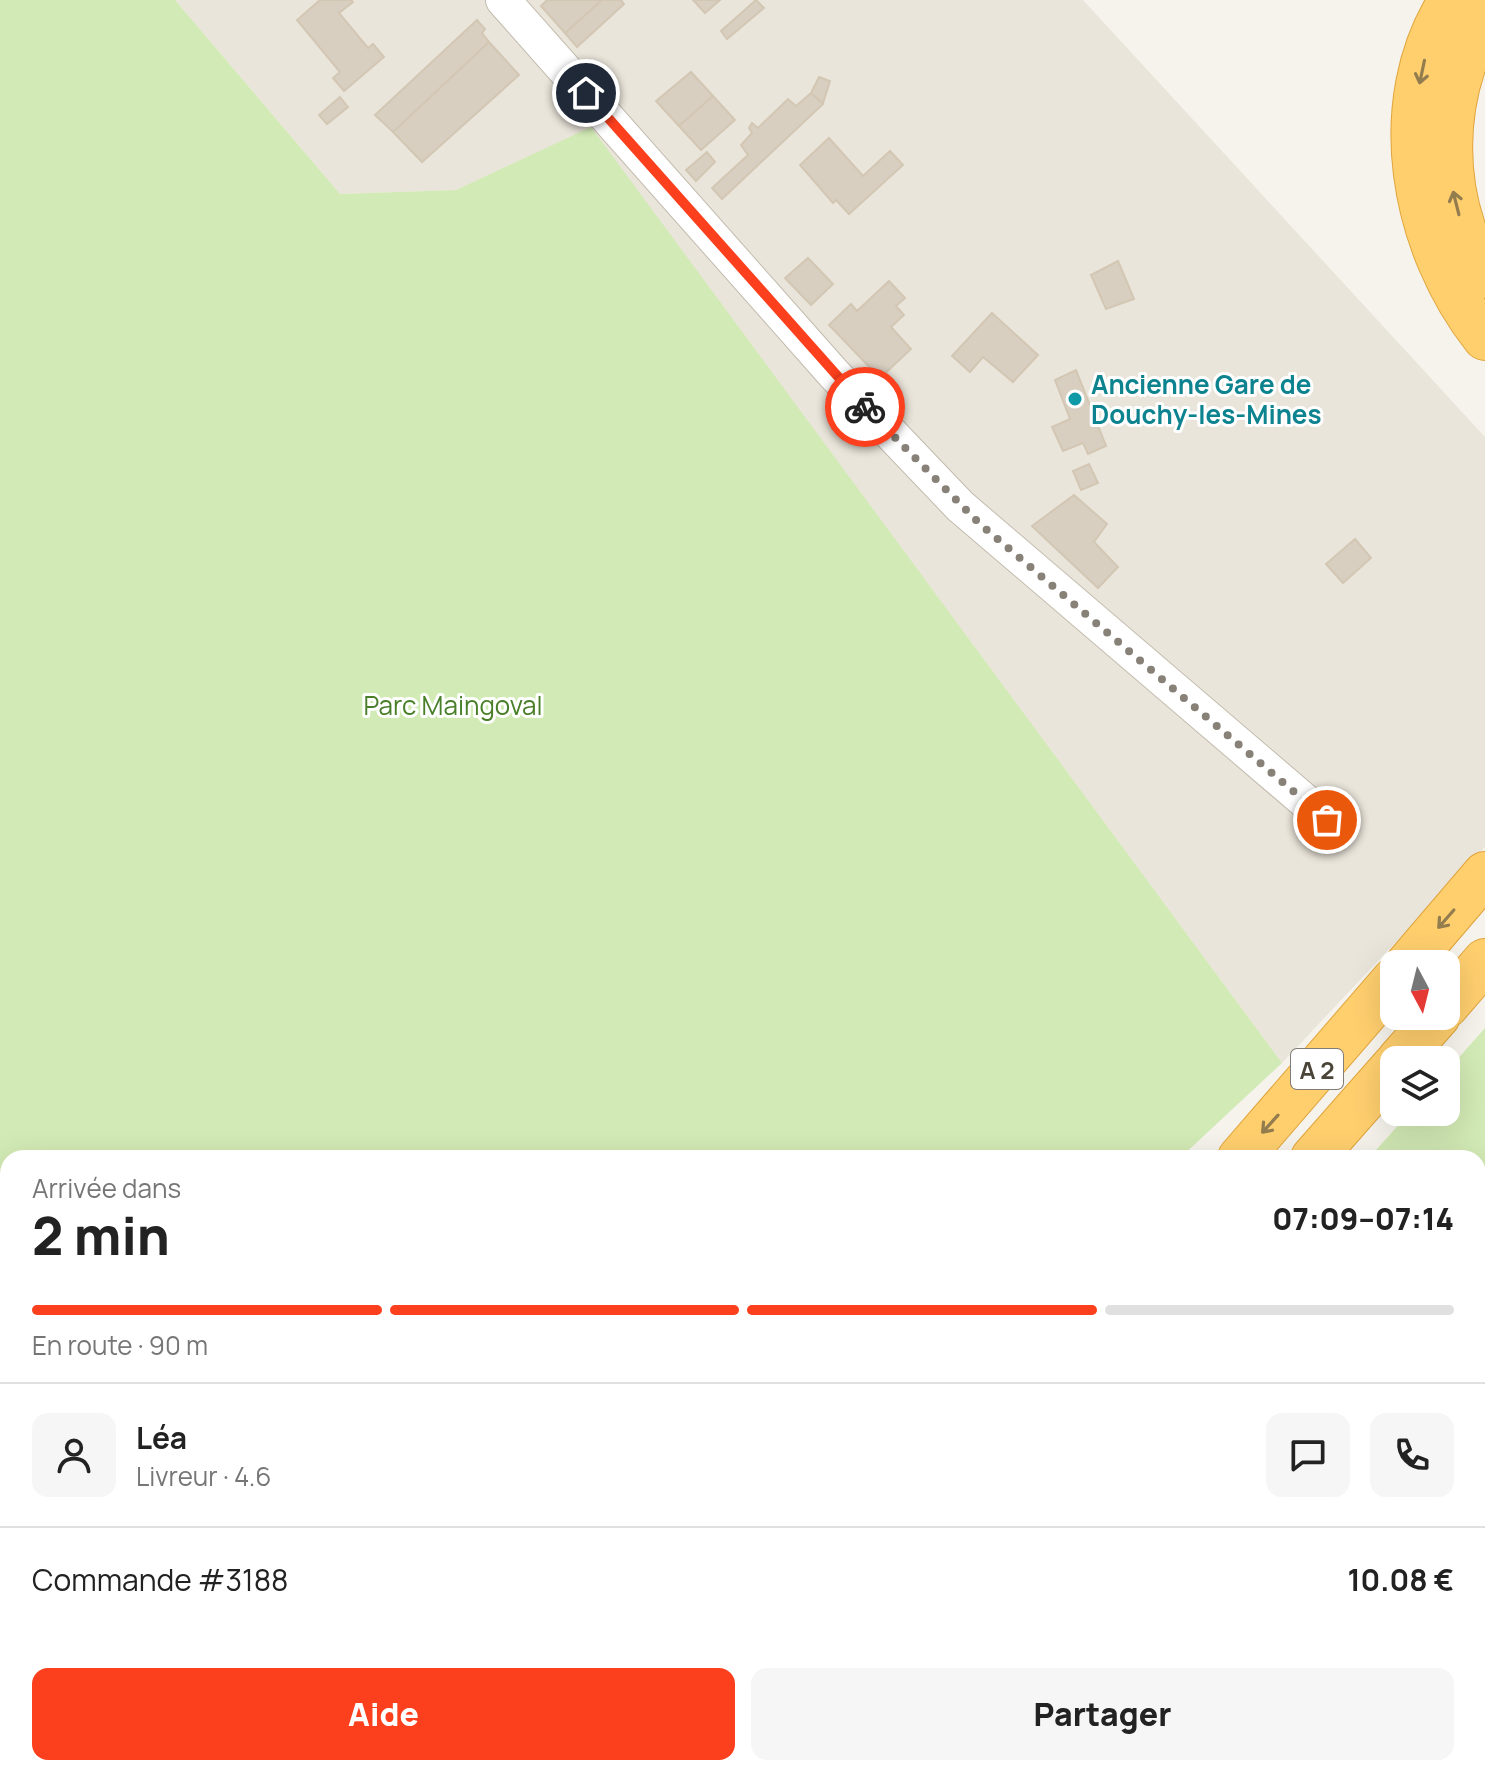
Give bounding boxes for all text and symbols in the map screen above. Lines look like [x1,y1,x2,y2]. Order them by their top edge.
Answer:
pin [552,59,620,127]
one-way arrow [1414,59,1429,84]
icon: home [564,71,608,115]
one-way arrow [1448,191,1463,217]
place label: Ancienne Gare de Douchy-les-Mines [1091,366,1321,432]
courier [825,367,905,447]
icon: bike [843,385,887,429]
marker: Ancienne Gare de Douchy-les-Mines [1066,390,1084,408]
park label: Parc Maingoval [363,687,543,723]
pin [1293,786,1361,854]
icon: bag [1305,798,1349,842]
one-way arrow [1437,908,1455,928]
north arrow [1380,950,1460,1030]
map controls [1380,950,1460,1126]
button: layers [1380,1046,1460,1126]
road number: A 2 [1291,1049,1343,1089]
one-way arrow [1261,1113,1280,1134]
text: Arrivée dans [32,1170,181,1206]
text: 07:09–07:14 [1272,1198,1454,1239]
text: 2 min [32,1200,170,1271]
text: En route · 90 m [32,1327,208,1363]
button: person [32,1413,116,1497]
button: chat [1266,1413,1350,1497]
button: phone [1370,1413,1454,1497]
text: Léa [136,1417,187,1458]
text: Livreur · 4.6 [136,1458,272,1494]
text: Commande #3188 [32,1559,289,1600]
text: 10.08 € [1347,1559,1454,1600]
button: Aide [32,1668,735,1760]
button: Partager [751,1668,1454,1760]

